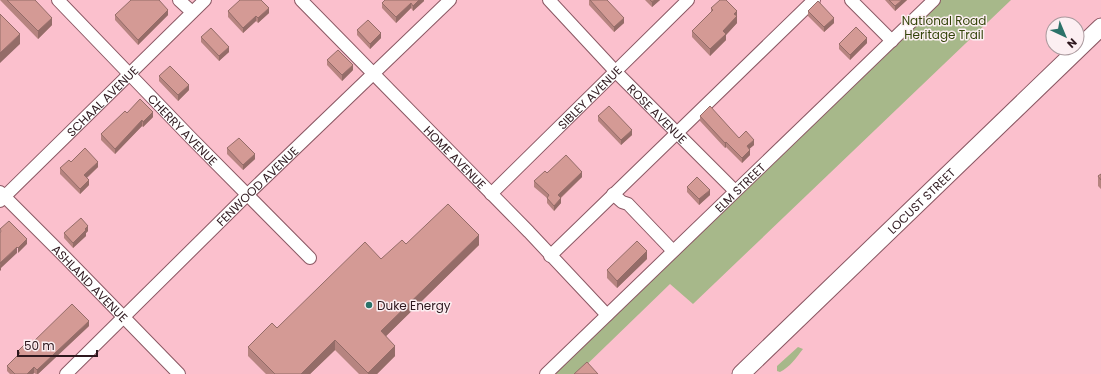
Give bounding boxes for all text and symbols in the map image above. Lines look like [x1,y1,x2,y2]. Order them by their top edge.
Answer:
park label: National Road Heritage Trail [902,12,986,43]
north arrow [1045,16,1085,56]
text: N [1063,35,1080,52]
street label: SCHAAL AVENUE [62,62,142,140]
street label: SIBLEY AVENUE [553,62,625,133]
street label: ROSE AVENUE [624,80,691,147]
street label: CHERRY AVENUE [144,90,222,169]
street label: HOME AVENUE [420,122,490,192]
street label: FENWOOD AVENUE [212,142,302,230]
street label: ELM STREET [711,158,769,216]
street label: LOCUST STREET [883,163,959,237]
street label: ASHLAND AVENUE [48,240,132,325]
place label: Duke Energy [377,297,451,314]
marker: Duke Energy [364,300,374,310]
scale bar [18,332,97,358]
text: 50 m [24,337,55,354]

